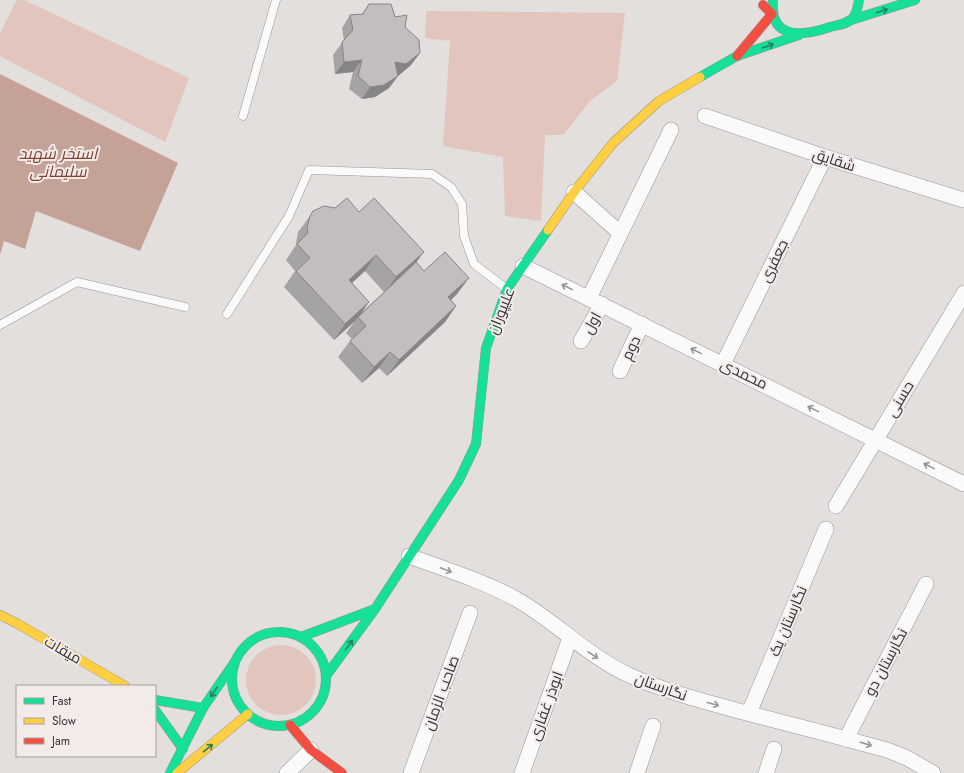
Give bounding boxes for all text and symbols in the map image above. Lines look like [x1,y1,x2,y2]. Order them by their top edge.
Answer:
one-way arrow [875,7,888,14]
one-way arrow [762,41,774,49]
water label: استخر شهید سلیمانی [19,142,99,183]
street label: شقایق [810,143,858,177]
street label: جعفری [754,236,794,286]
one-way arrow [561,283,573,290]
street label: علیپوران [482,284,520,338]
street label: اول [577,308,607,338]
street label: دوم [616,332,646,364]
one-way arrow [690,347,702,354]
street label: محمدی [717,353,771,395]
street label: حسنی [881,377,919,421]
one-way arrow [807,405,819,412]
one-way arrow [923,462,935,469]
one-way arrow [439,566,451,574]
street label: نگارستان یک [763,582,813,660]
street label: نگارستان دو [859,624,913,700]
street label: میقات [40,630,86,670]
one-way arrow [345,639,353,650]
one-way arrow [588,651,599,659]
street label: صاحب الزمان [417,652,465,734]
street label: نگارستان [632,667,690,707]
street label: ابوذر غفاری [523,668,569,744]
legend [16,685,156,757]
one-way arrow [210,687,218,698]
text: Fast [52,692,71,710]
one-way arrow [707,700,720,708]
text: Slow [52,712,77,730]
text: Jam [50,732,70,750]
one-way arrow [859,741,872,748]
one-way arrow [202,744,213,753]

